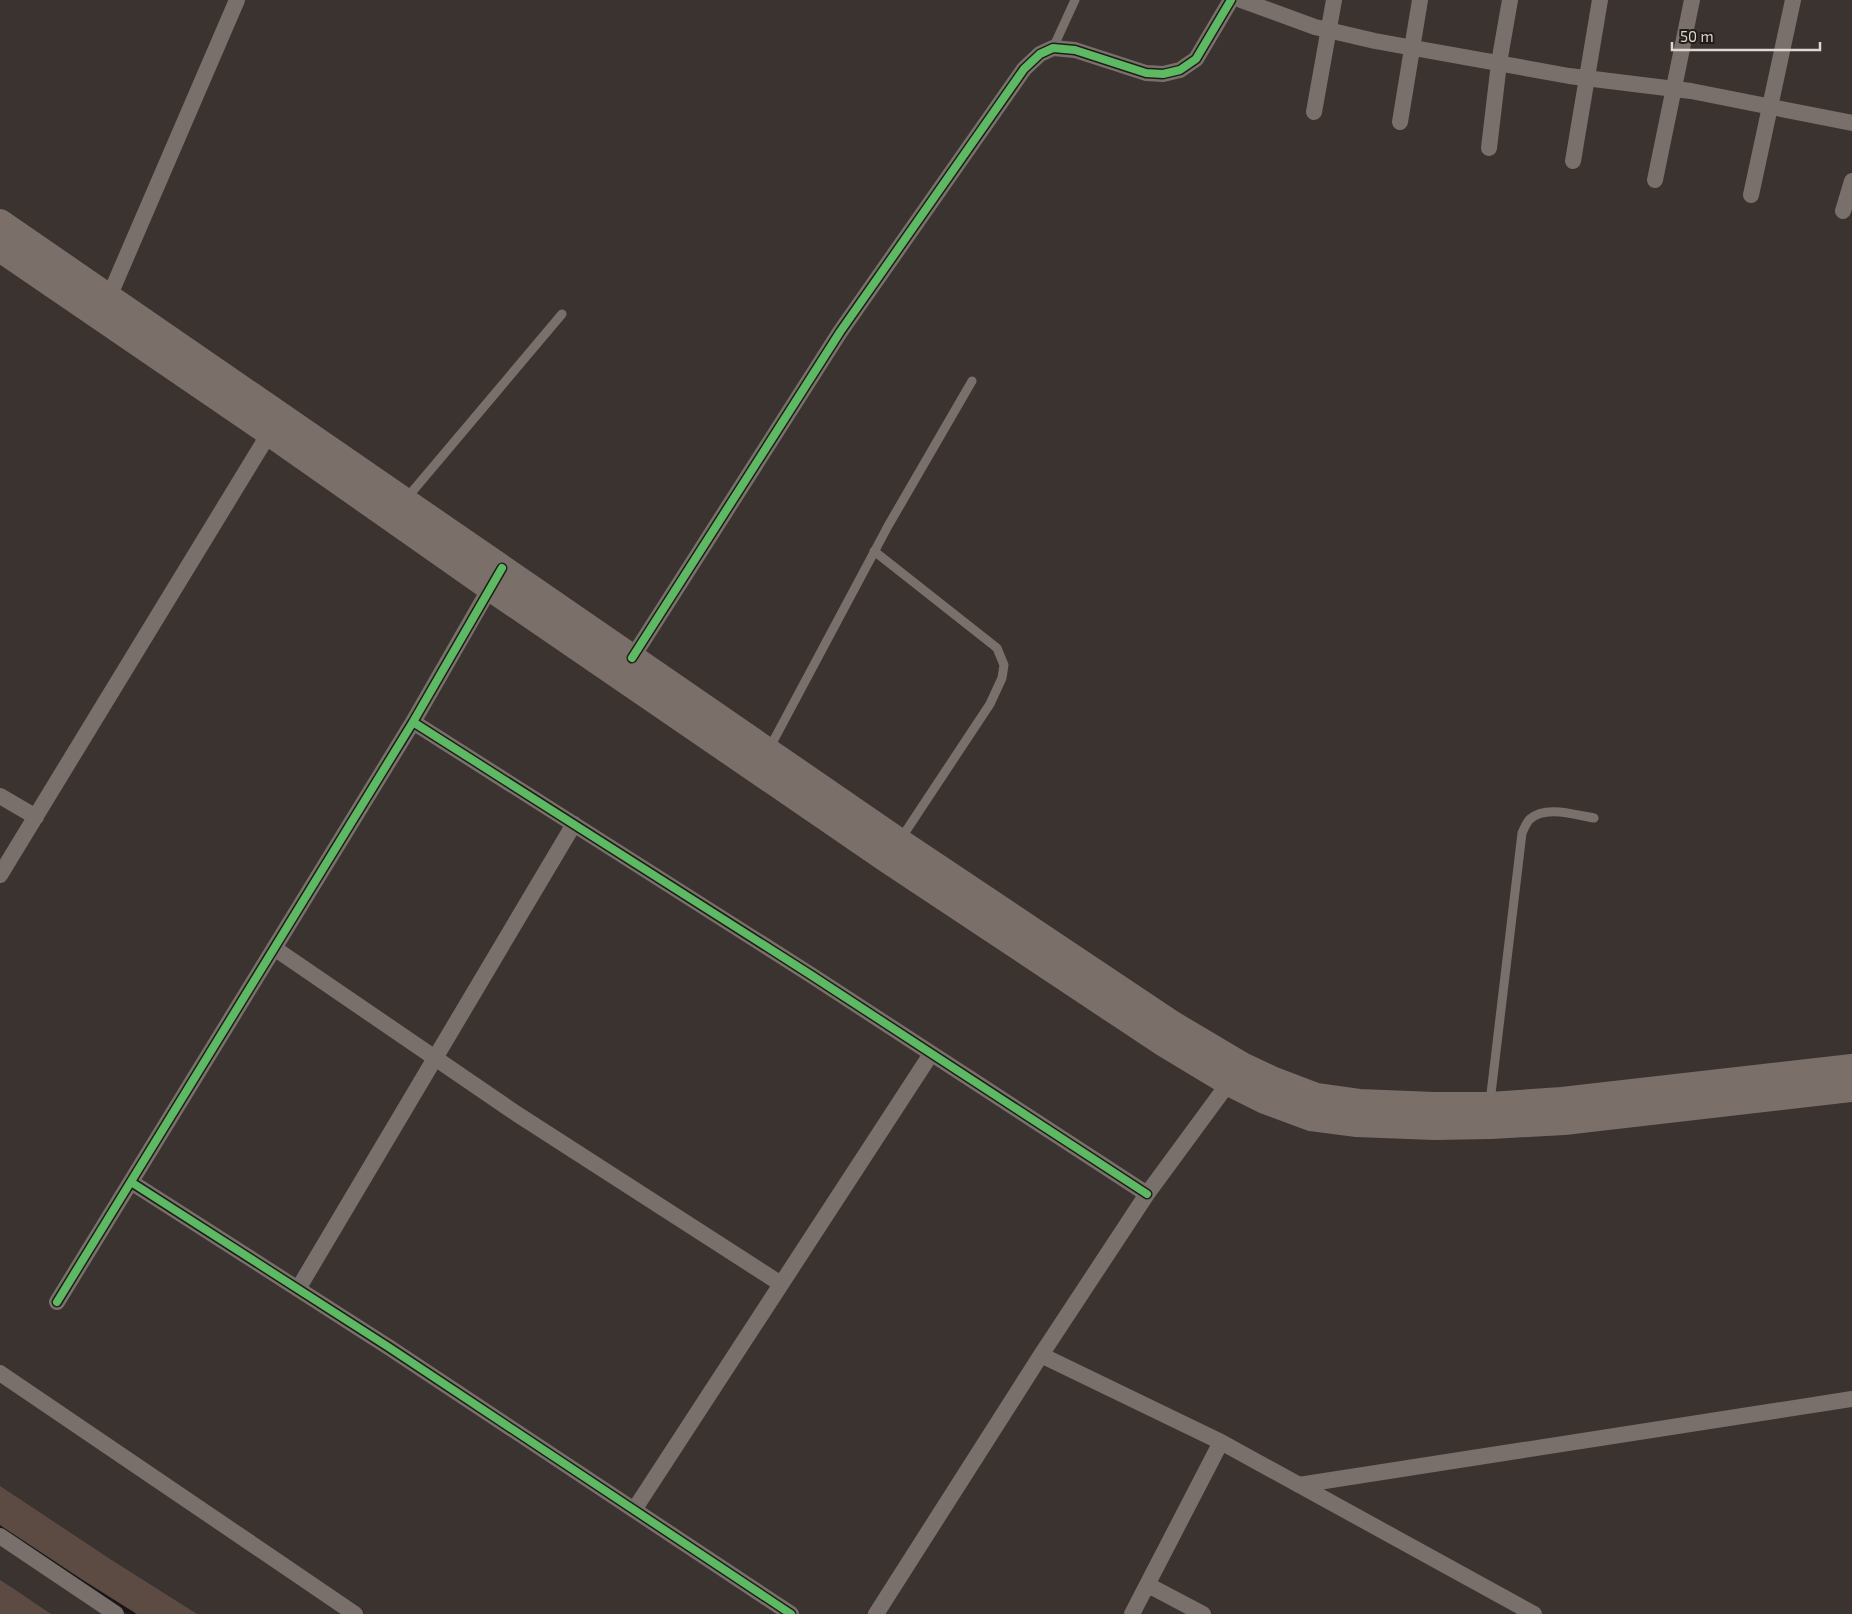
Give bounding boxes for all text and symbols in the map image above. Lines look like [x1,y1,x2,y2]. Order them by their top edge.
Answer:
scale bar [1672,20,1820,52]
text: 50 m [1680,27,1714,45]

